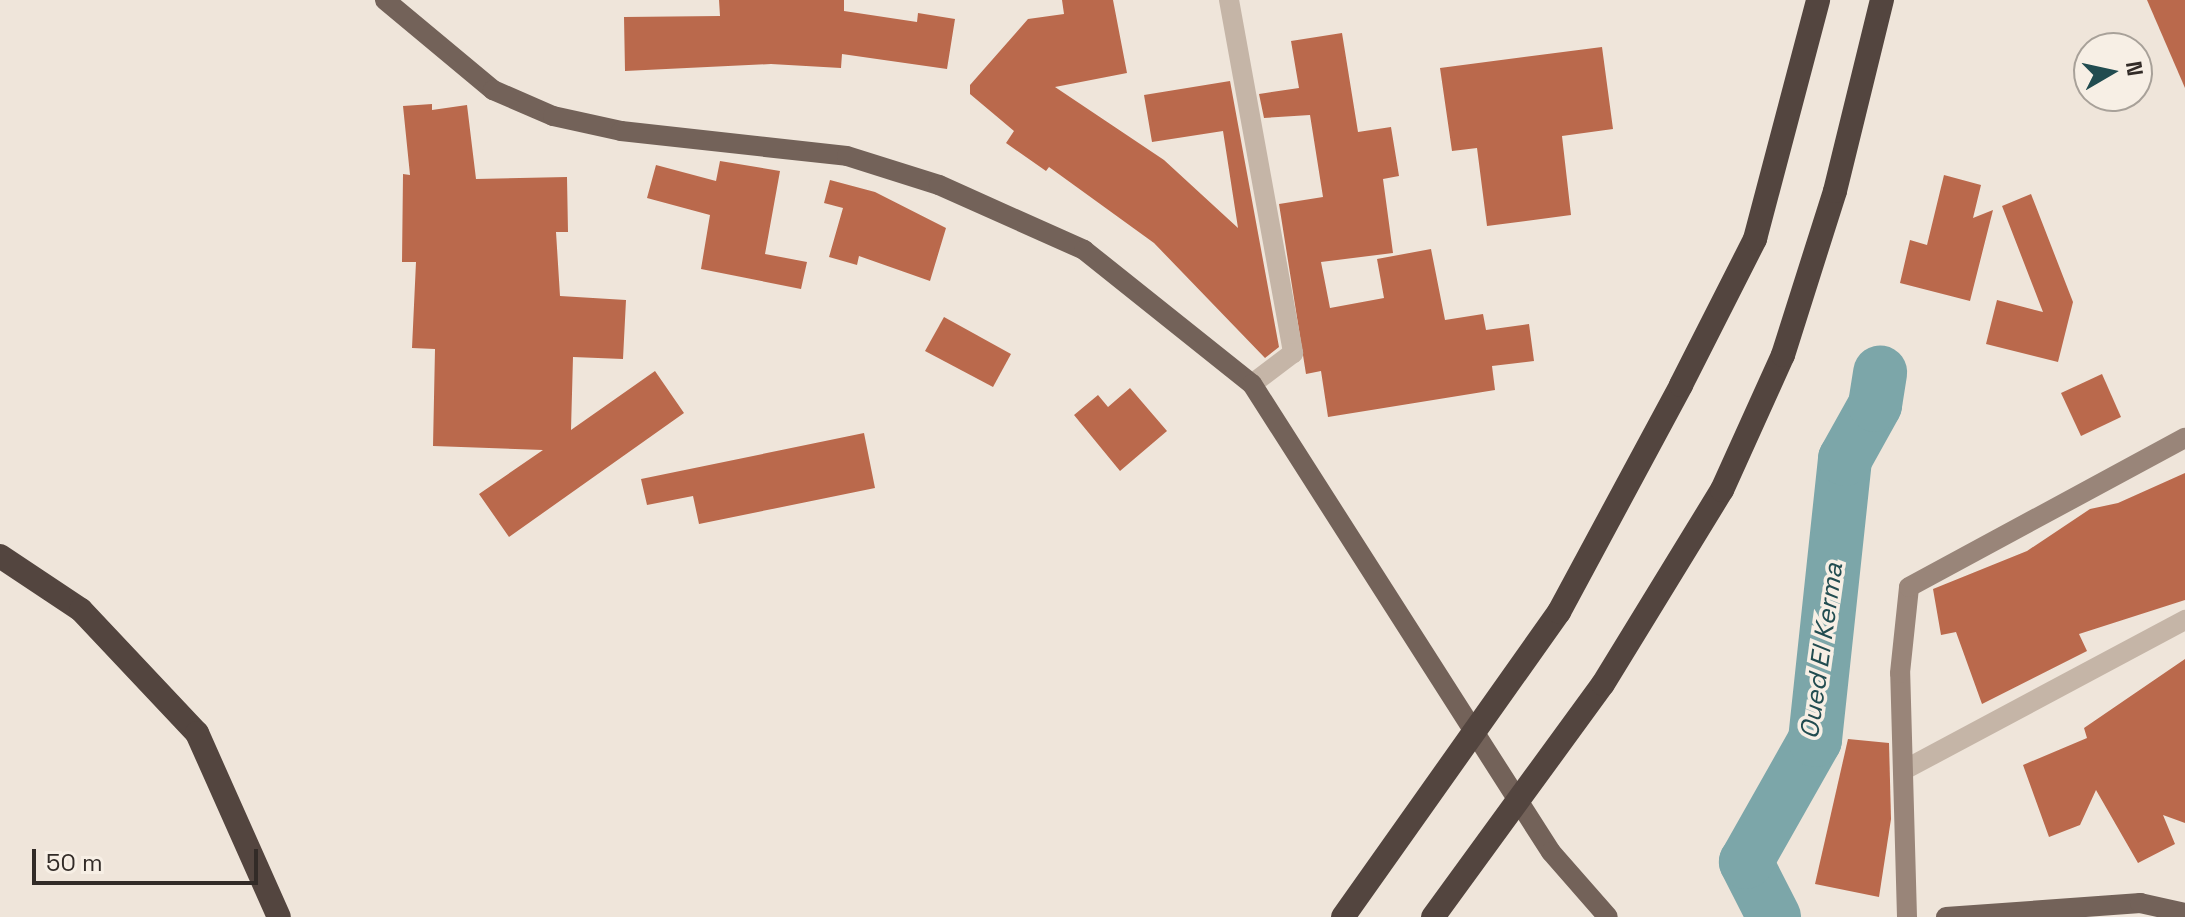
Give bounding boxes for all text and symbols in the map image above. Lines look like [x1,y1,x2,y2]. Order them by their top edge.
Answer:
north arrow [2073,32,2153,112]
text: N [2120,59,2150,78]
water label: Oued El Kerma [1794,561,1850,741]
scale bar [36,833,262,883]
text: 50 m [46,847,103,878]

